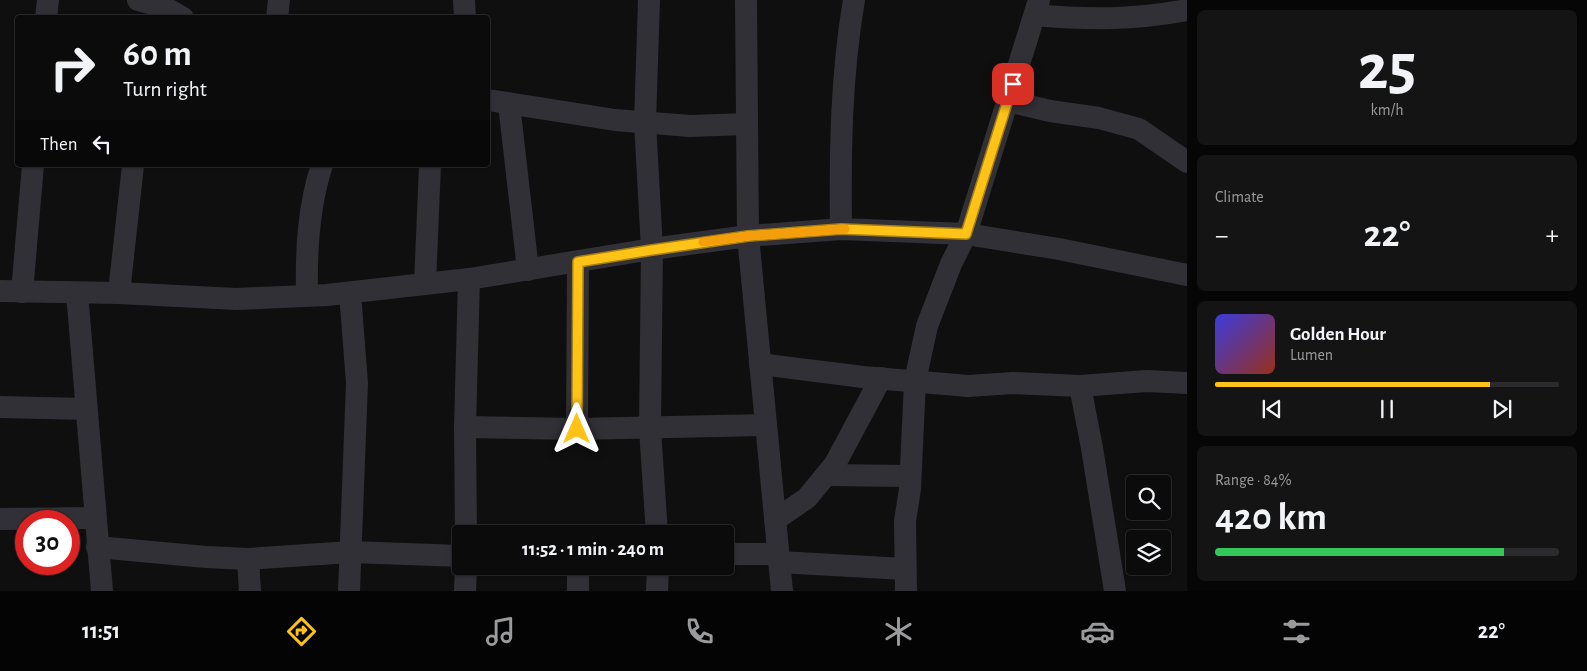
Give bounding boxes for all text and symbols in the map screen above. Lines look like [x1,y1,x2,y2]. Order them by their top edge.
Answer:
icon: right [40,35,105,100]
text: 25 [1358,36,1416,101]
text: 60 m [123,37,192,72]
pin [992,63,1034,105]
icon: arrive [999,70,1027,98]
text: Turn right [123,78,207,100]
text: km/h [1370,102,1404,118]
icon: left [88,130,116,158]
text: Then [40,135,78,154]
text: Climate [1215,189,1264,205]
text: 22° [1364,216,1410,254]
text: − [1215,222,1228,250]
text: + [1546,222,1559,250]
text: Golden Hour [1290,325,1386,344]
text: Lumen [1290,347,1333,363]
icon: previous [1258,395,1286,423]
icon: pause [1373,395,1401,423]
icon: next [1488,395,1516,423]
position arrow [550,402,602,454]
text: Range · 84% [1215,472,1292,488]
map controls [1126,475,1171,575]
button: search [1126,475,1171,520]
text: 420 km [1215,499,1327,537]
speed limit sign: 30 [15,510,80,575]
button: layers [1126,530,1171,575]
text: 11:52 · 1 min · 240 m [522,540,664,559]
icon: directions [284,614,319,649]
icon: music [483,614,518,649]
icon: phone [682,614,717,649]
icon: climate [881,614,916,649]
icon: car [1080,614,1115,649]
icon: filters [1279,614,1314,649]
text: 11:51 [82,620,120,642]
text: 22° [1478,620,1505,642]

